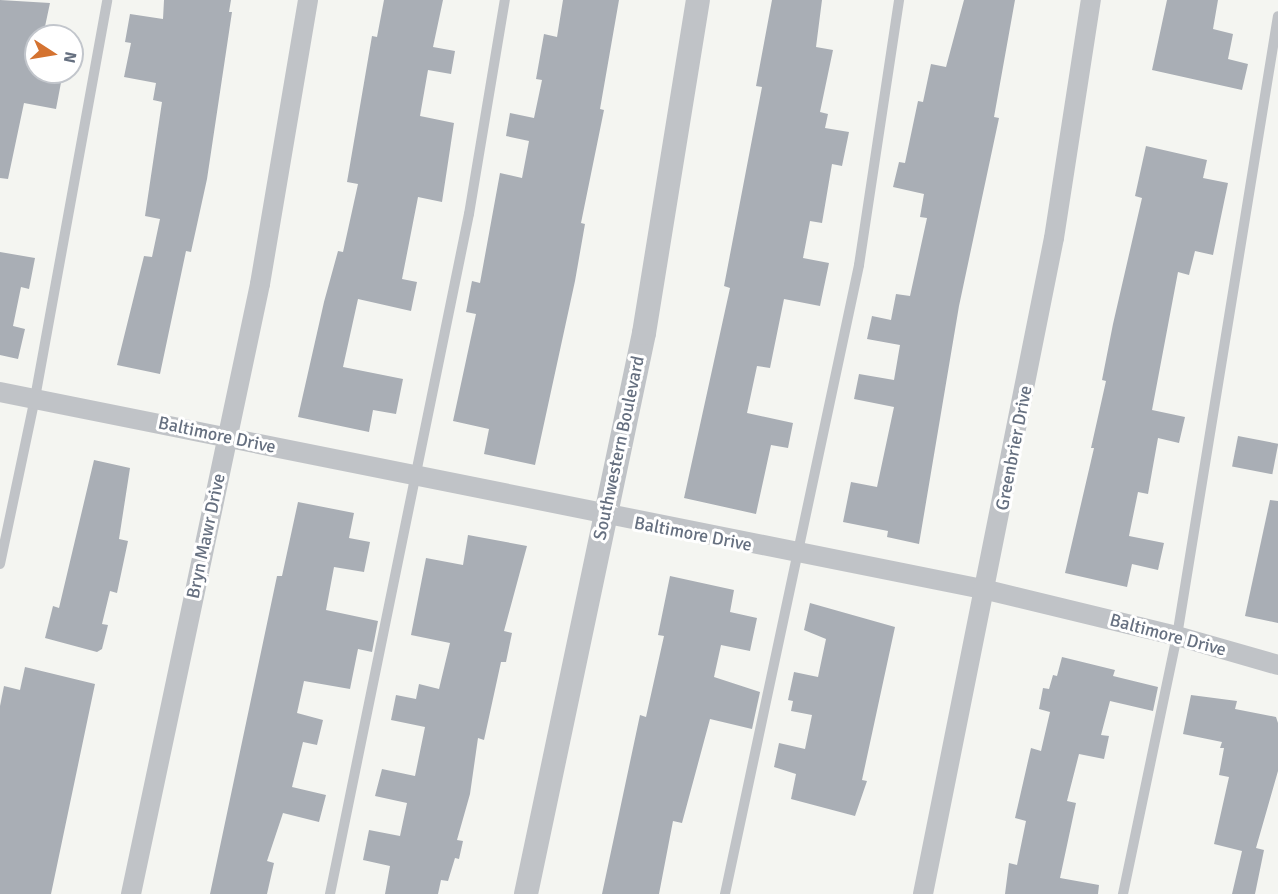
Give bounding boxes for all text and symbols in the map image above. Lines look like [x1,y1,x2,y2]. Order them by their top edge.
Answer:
north arrow [24,24,84,84]
text: N [59,50,81,65]
street label: Southwestern Boulevard [589,354,649,542]
street label: Greenbrier Drive [991,384,1037,512]
street label: Baltimore Drive [156,412,278,458]
street label: Bryn Mawr Drive [182,472,230,600]
street label: Baltimore Drive [632,512,754,556]
street label: Baltimore Drive [1107,609,1229,661]

